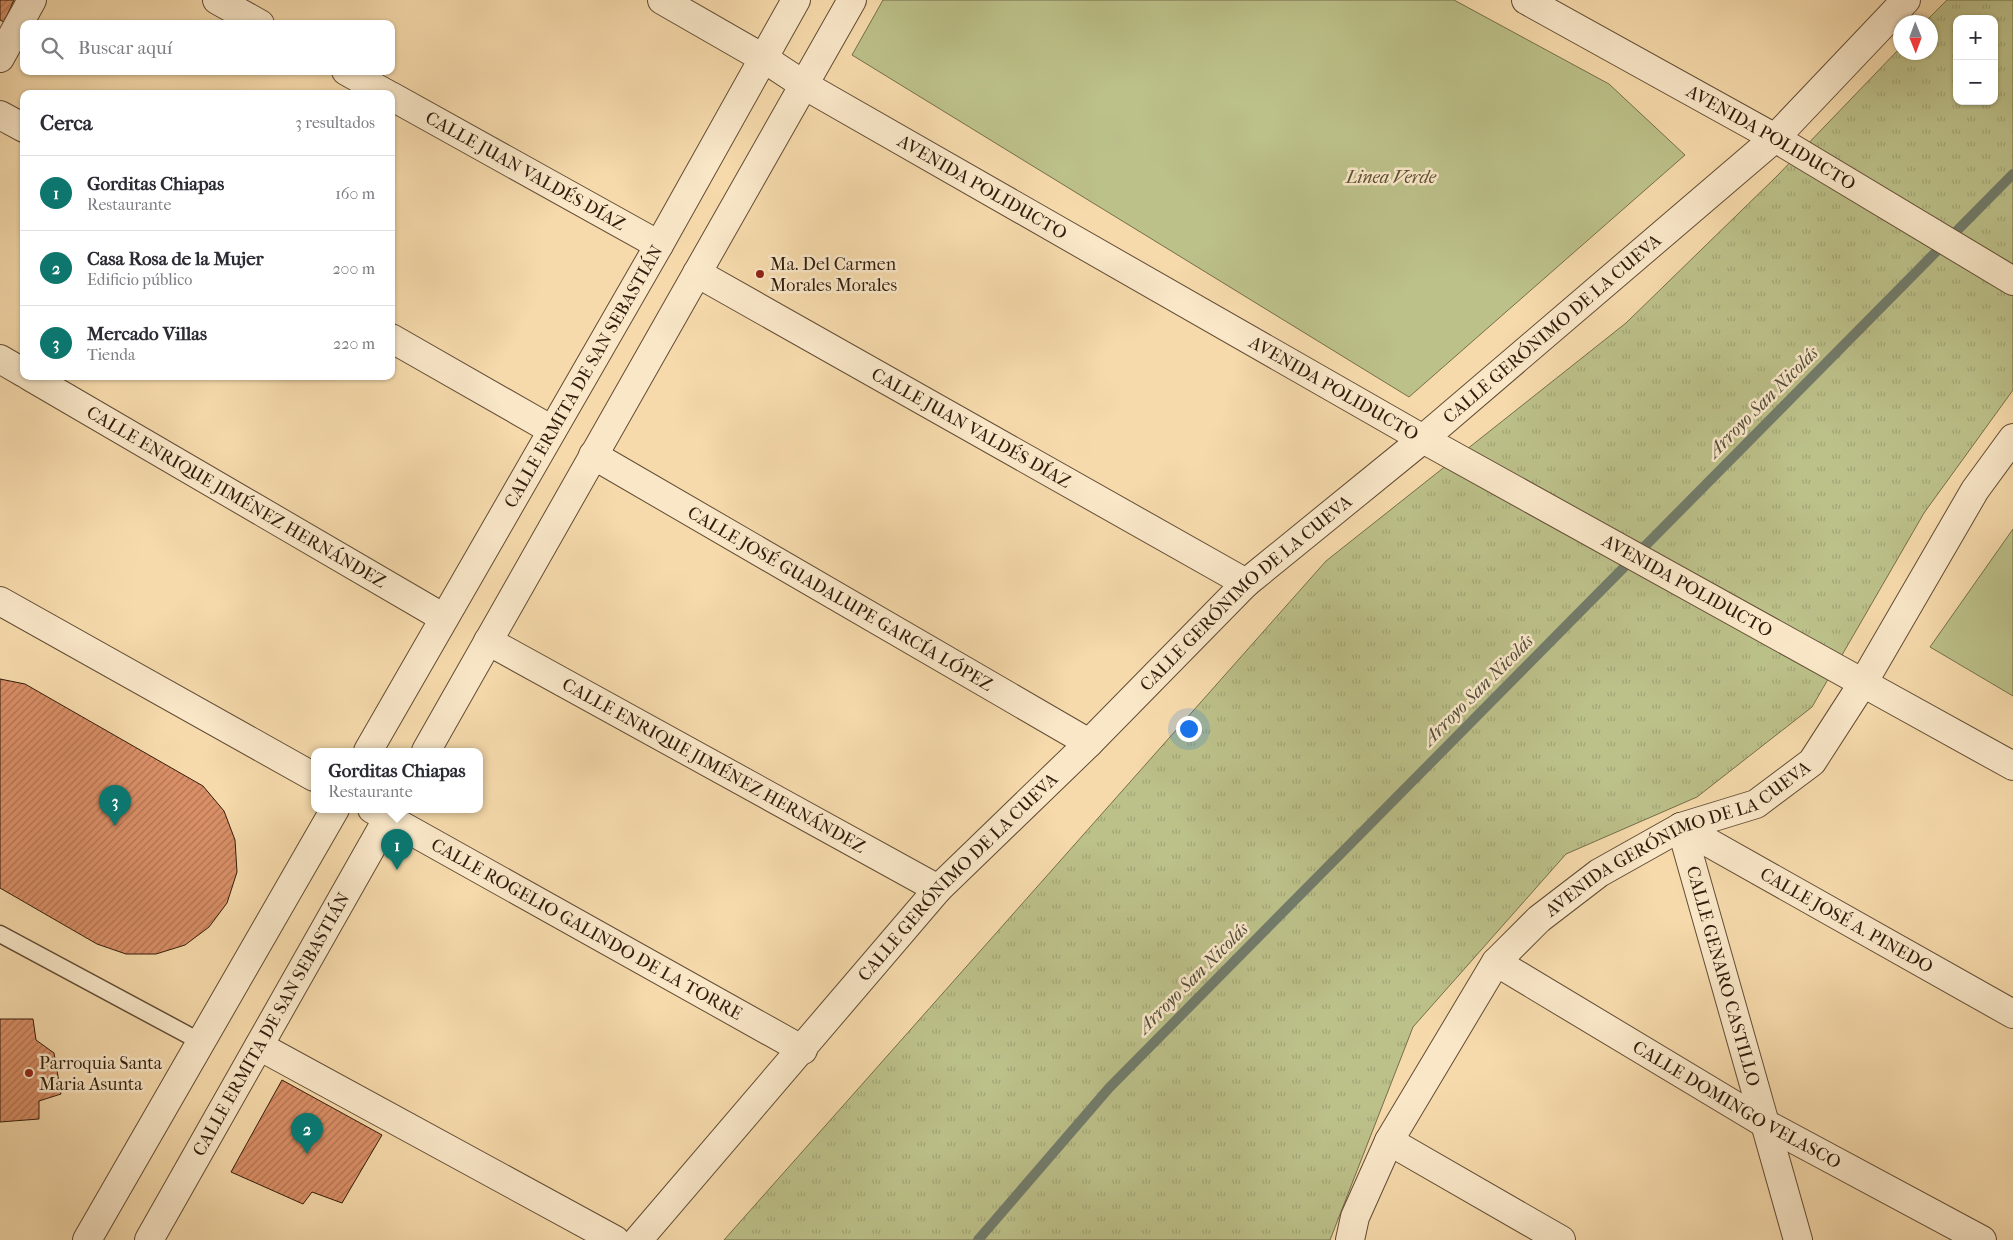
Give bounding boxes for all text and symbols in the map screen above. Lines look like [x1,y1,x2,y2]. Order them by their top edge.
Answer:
north arrow [1893,15,1938,60]
map controls [1953,15,1998,105]
button: + [1953,15,1998,60]
search box [20,20,395,75]
icon: search [38,34,66,62]
text: Buscar aquí [78,37,172,59]
button: − [1953,60,1998,105]
street label: AVENIDA POLIDUCTO [1682,80,1859,194]
street label: CALLE JUAN VALDÉS DÍAZ [422,107,629,235]
text: Cerca [40,111,92,135]
text: 3 resultados [295,113,375,132]
street label: AVENIDA POLIDUCTO [893,130,1071,244]
park label: Linea Verde [1344,167,1437,188]
text: Gorditas Chiapas [87,173,224,195]
text: 1 [53,184,59,203]
text: 160 m [335,184,375,203]
text: Restaurante [87,195,171,214]
street label: CALLE GERÓNIMO DE LA CUEVA [1439,229,1666,428]
street label: CALLE ERMITA DE SAN SEBASTIÁN [500,241,667,512]
text: Casa Rosa de la Mujer [87,248,264,270]
place label: Ma. Del Carmen Morales Morales [770,254,897,296]
text: 2 [52,259,60,278]
text: 200 m [332,259,375,278]
marker: Ma. Del Carmen Morales Morales [754,268,766,280]
text: Edificio público [87,270,192,289]
text: Mercado Villas [87,323,207,345]
street label: AVENIDA POLIDUCTO [1245,331,1422,445]
text: 3 [53,334,59,353]
text: 220 m [333,334,375,353]
water label: Arroyo San Nicolás [1702,341,1824,463]
text: Tienda [87,345,135,364]
street label: CALLE JUAN VALDÉS DÍAZ [868,363,1075,492]
street label: CALLE ENRIQUE JIMÉNEZ HERNÁNDEZ [83,401,390,592]
street label: CALLE GERÓNIMO DE LA CUEVA [1136,491,1356,695]
street label: CALLE JOSÉ GUADALUPE GARCÍA LÓPEZ [684,502,997,695]
street label: AVENIDA POLIDUCTO [1598,530,1776,641]
water label: Arroyo San Nicolás [1417,629,1539,751]
street label: CALLE ENRIQUE JIMÉNEZ HERNÁNDEZ [559,674,869,858]
your location [1176,716,1202,742]
popup [311,748,483,813]
street label: AVENIDA GERÓNIMO DE LA CUEVA [1540,756,1815,922]
text: Gorditas Chiapas [328,760,466,782]
street label: CALLE GERÓNIMO DE LA CUEVA [853,768,1062,985]
text: Restaurante [328,782,413,801]
pin: 3 [99,785,131,826]
pin: 1 [381,829,413,870]
street label: CALLE ROGELIO GALINDO DE LA TORRE [428,834,746,1024]
street label: CALLE JOSÉ A. PINEDO [1756,863,1937,977]
street label: CALLE GENARO CASTILLO [1682,864,1764,1089]
street label: CALLE ERMITA DE SAN SEBASTIÁN [188,888,354,1160]
water label: Arroyo San Nicolás [1132,917,1254,1039]
street label: CALLE DOMINGO VELASCO [1629,1036,1845,1173]
place label: Parroquia Santa Maria Asunta [39,1053,163,1095]
marker: Parroquia Santa Maria Asunta [23,1067,35,1079]
pin: 2 [291,1113,323,1154]

